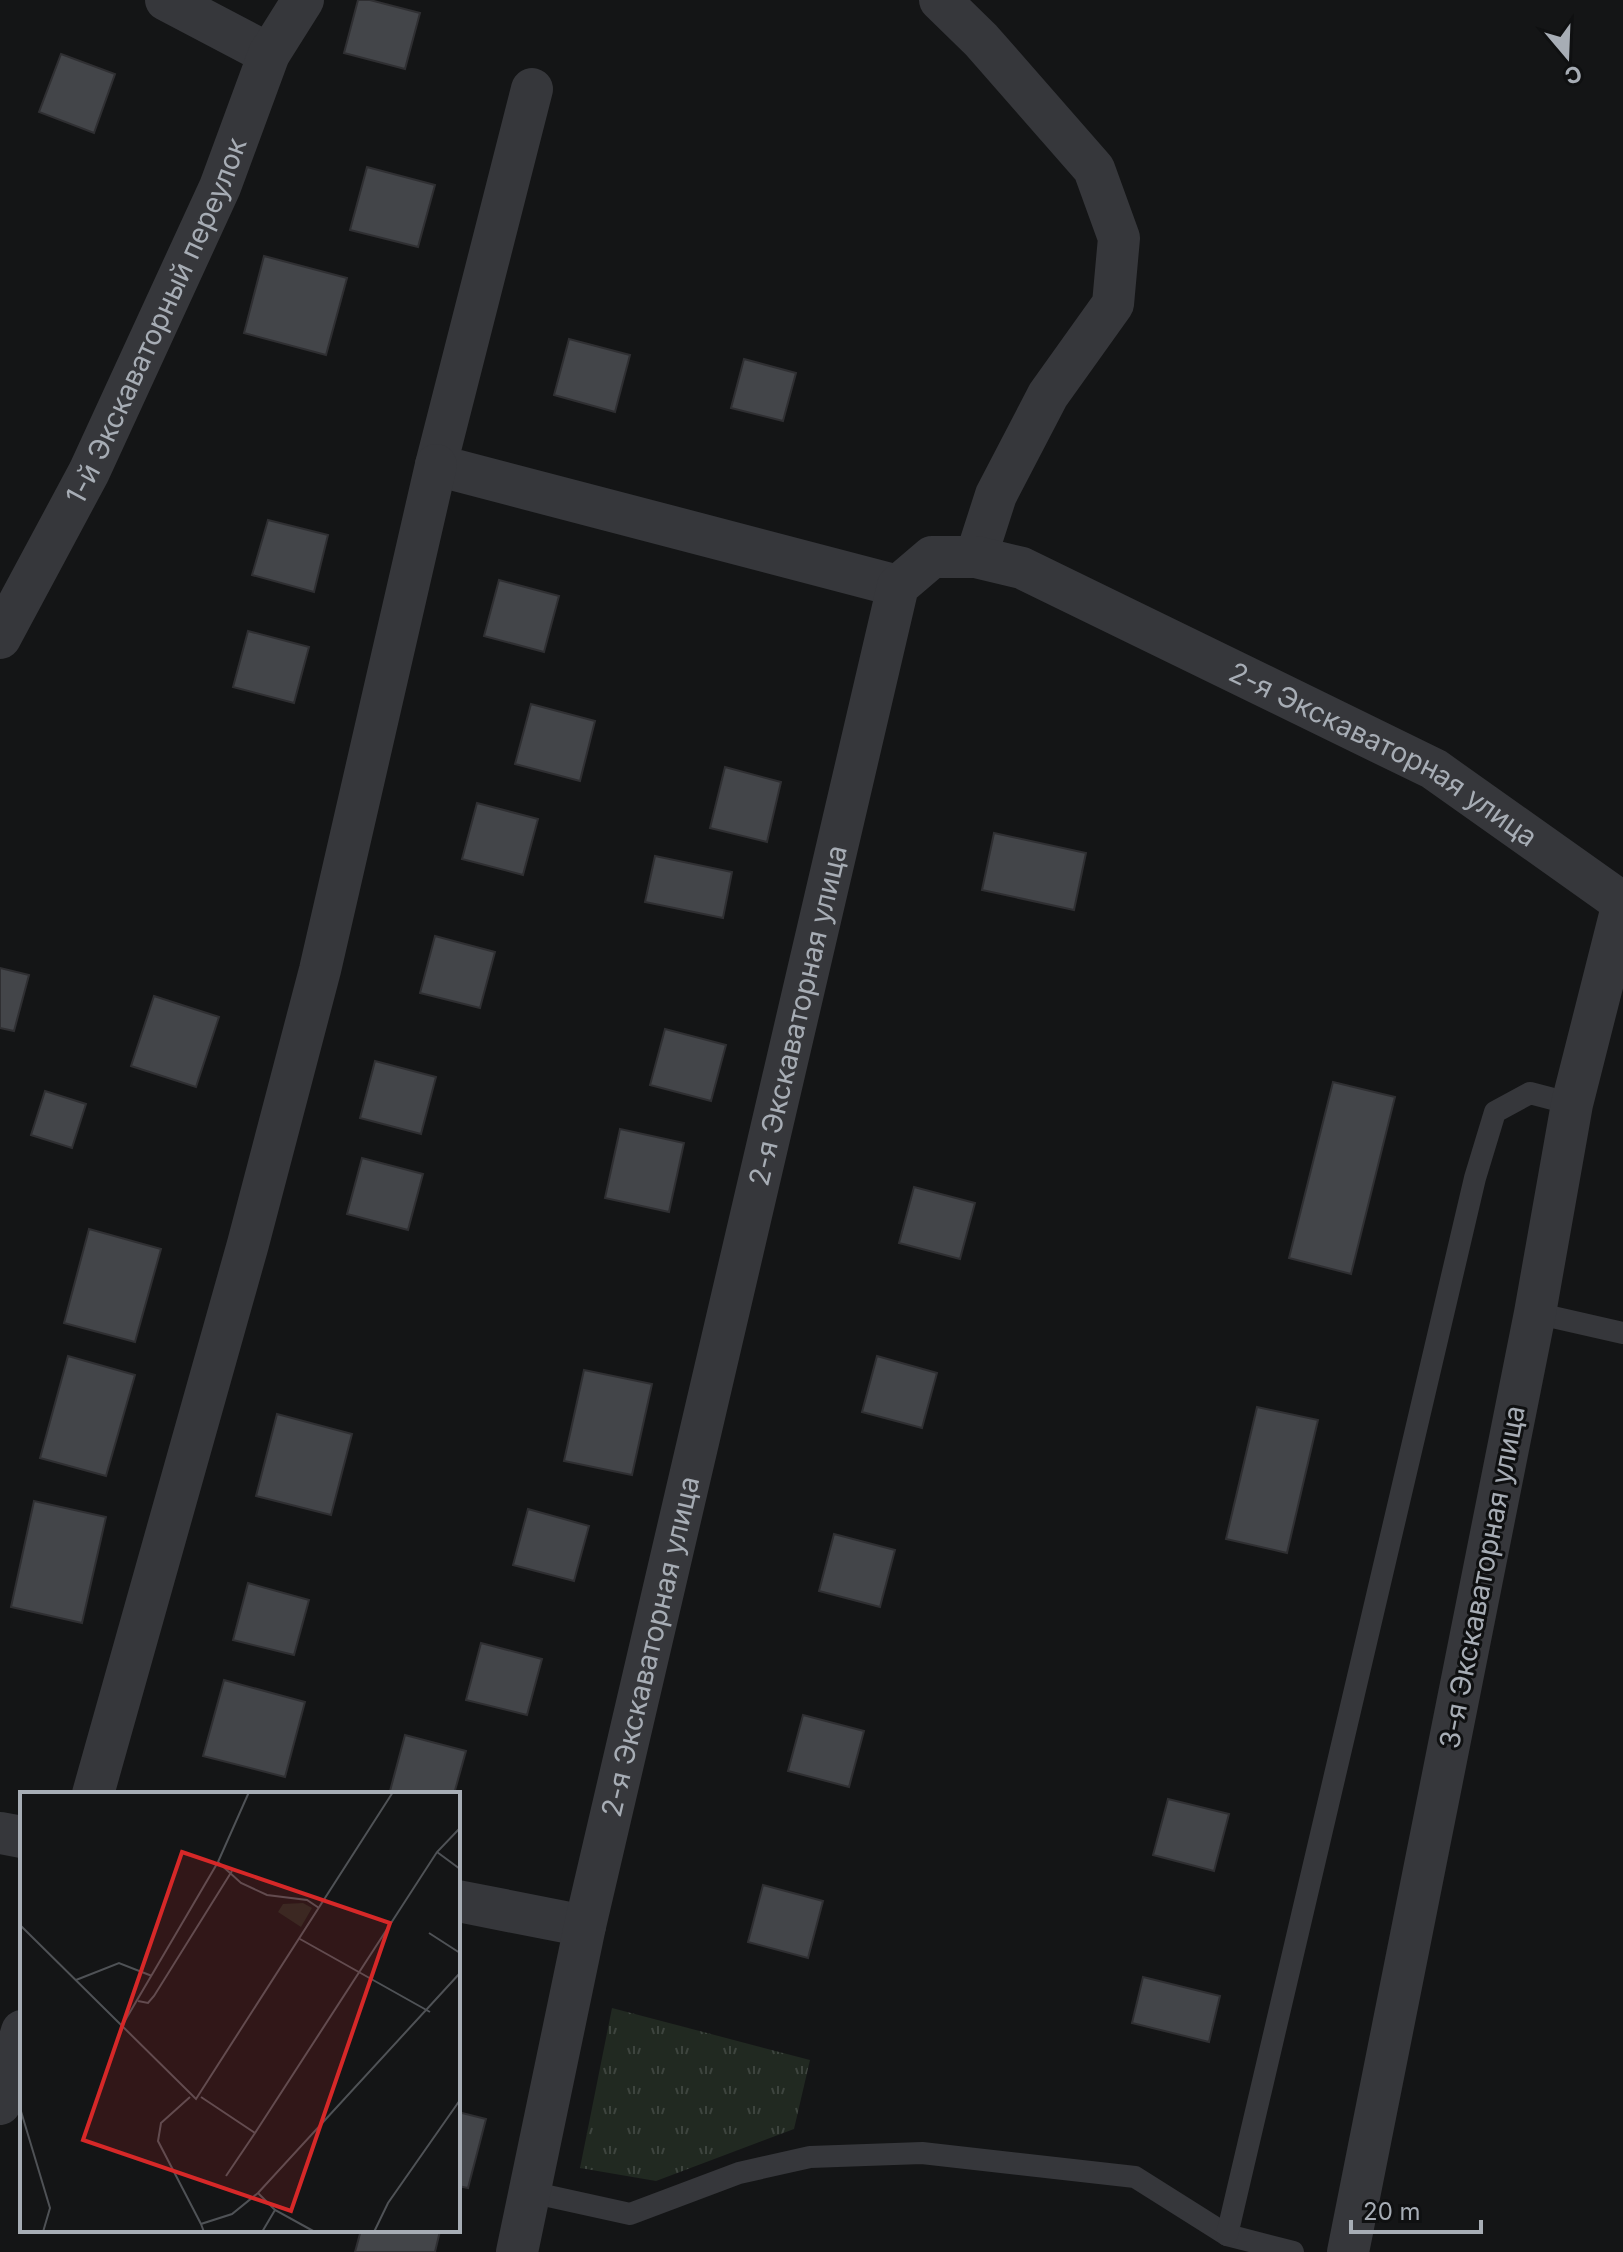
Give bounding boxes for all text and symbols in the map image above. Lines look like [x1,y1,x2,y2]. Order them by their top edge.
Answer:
north arrow [1527,16,1607,96]
text: С [1562,60,1585,90]
street label: 1-й Экскаваторный переулок [58,133,254,510]
street label: 2-я Экскаваторная улица [1224,655,1544,854]
street label: 2-я Экскаваторная улица [741,842,854,1189]
street label: 3-я Экскаваторная улица [1432,1403,1532,1751]
street label: 2-я Экскаваторная улица [594,1473,706,1820]
inset map [20,1792,460,2232]
scale bar [1351,2184,1481,2234]
text: 20 m [1363,2197,1421,2226]

